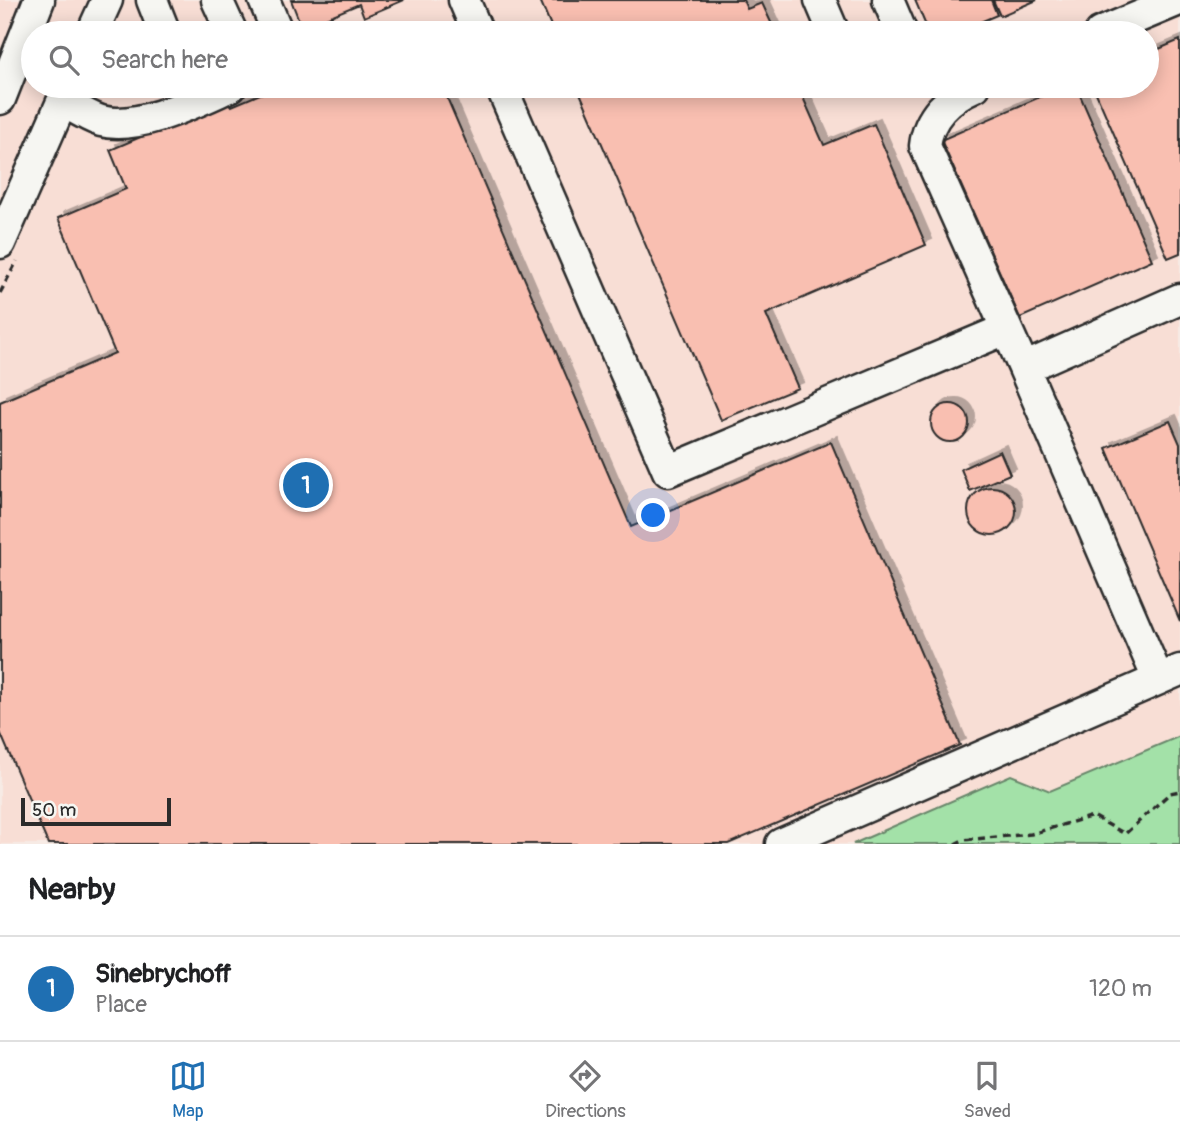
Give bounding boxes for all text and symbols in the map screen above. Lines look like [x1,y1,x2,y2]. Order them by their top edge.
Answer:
search box [21,21,1159,98]
icon: search [45,41,83,79]
text: Search here [101,44,228,76]
pin: 1 [283,459,329,511]
your location [636,498,670,532]
scale bar [21,795,172,827]
text: 50 m [32,798,76,822]
text: Nearby [28,871,115,908]
text: Sinebrychoff [95,958,232,990]
text: 1 [47,974,56,1003]
text: 120 m [1089,974,1152,1003]
text: Place [95,990,147,1019]
tab: Map [169,1057,207,1123]
tab: Directions [545,1057,626,1123]
tab: Saved [964,1057,1011,1123]

